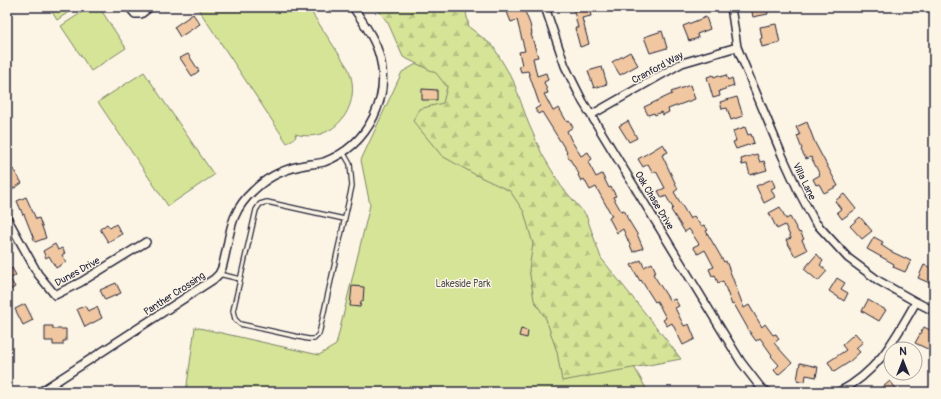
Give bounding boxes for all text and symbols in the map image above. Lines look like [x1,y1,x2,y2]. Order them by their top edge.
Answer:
street label: Cranford Way [630,49,686,86]
street label: Villa Lane [790,161,818,202]
street label: Oak Chase Drive [632,169,676,232]
street label: Dunes Drive [53,255,102,289]
street label: Panther Crossing [142,270,207,318]
park label: Lakeside Park [435,278,491,290]
north arrow [883,341,923,381]
text: N [899,345,907,358]

